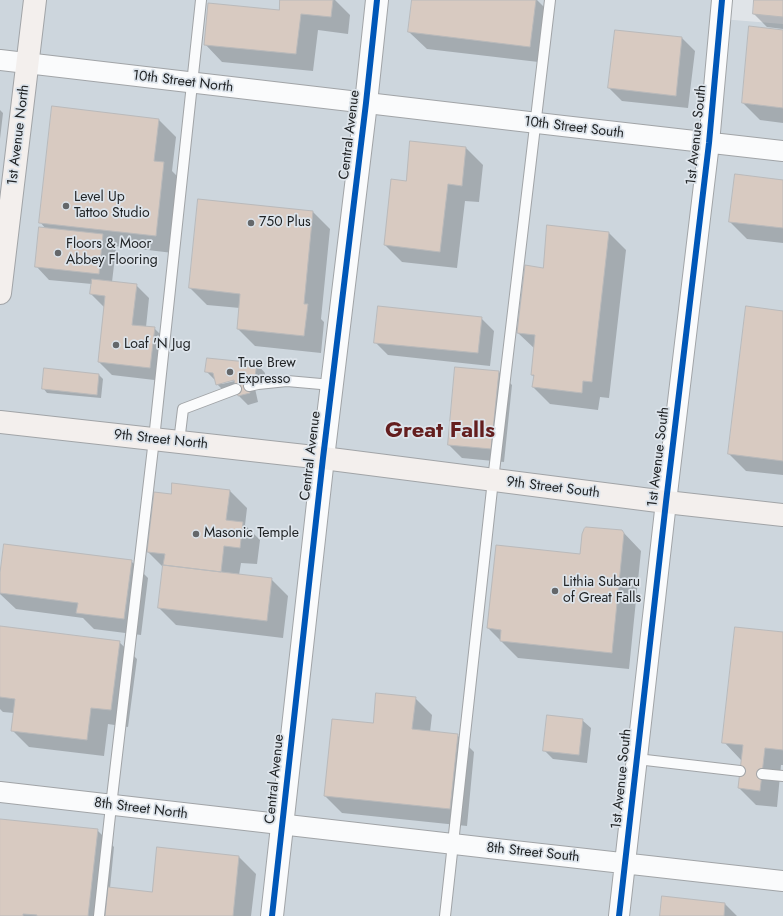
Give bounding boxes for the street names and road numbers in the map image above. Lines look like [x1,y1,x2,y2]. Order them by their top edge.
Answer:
street label: 10th Street North [132,67,234,97]
street label: 1st Avenue North [4,84,34,186]
street label: 1st Avenue South [683,84,711,186]
street label: Central Avenue [336,89,364,181]
street label: 10th Street South [523,114,625,142]
street label: 1st Avenue South [645,406,673,508]
street label: Central Avenue [297,410,325,502]
street label: 9th Street North [113,427,209,453]
street label: 9th Street South [505,474,601,502]
street label: 1st Avenue South [608,728,636,830]
street label: Central Avenue [262,733,288,825]
street label: 8th Street North [93,795,189,823]
street label: 8th Street South [486,840,580,866]

